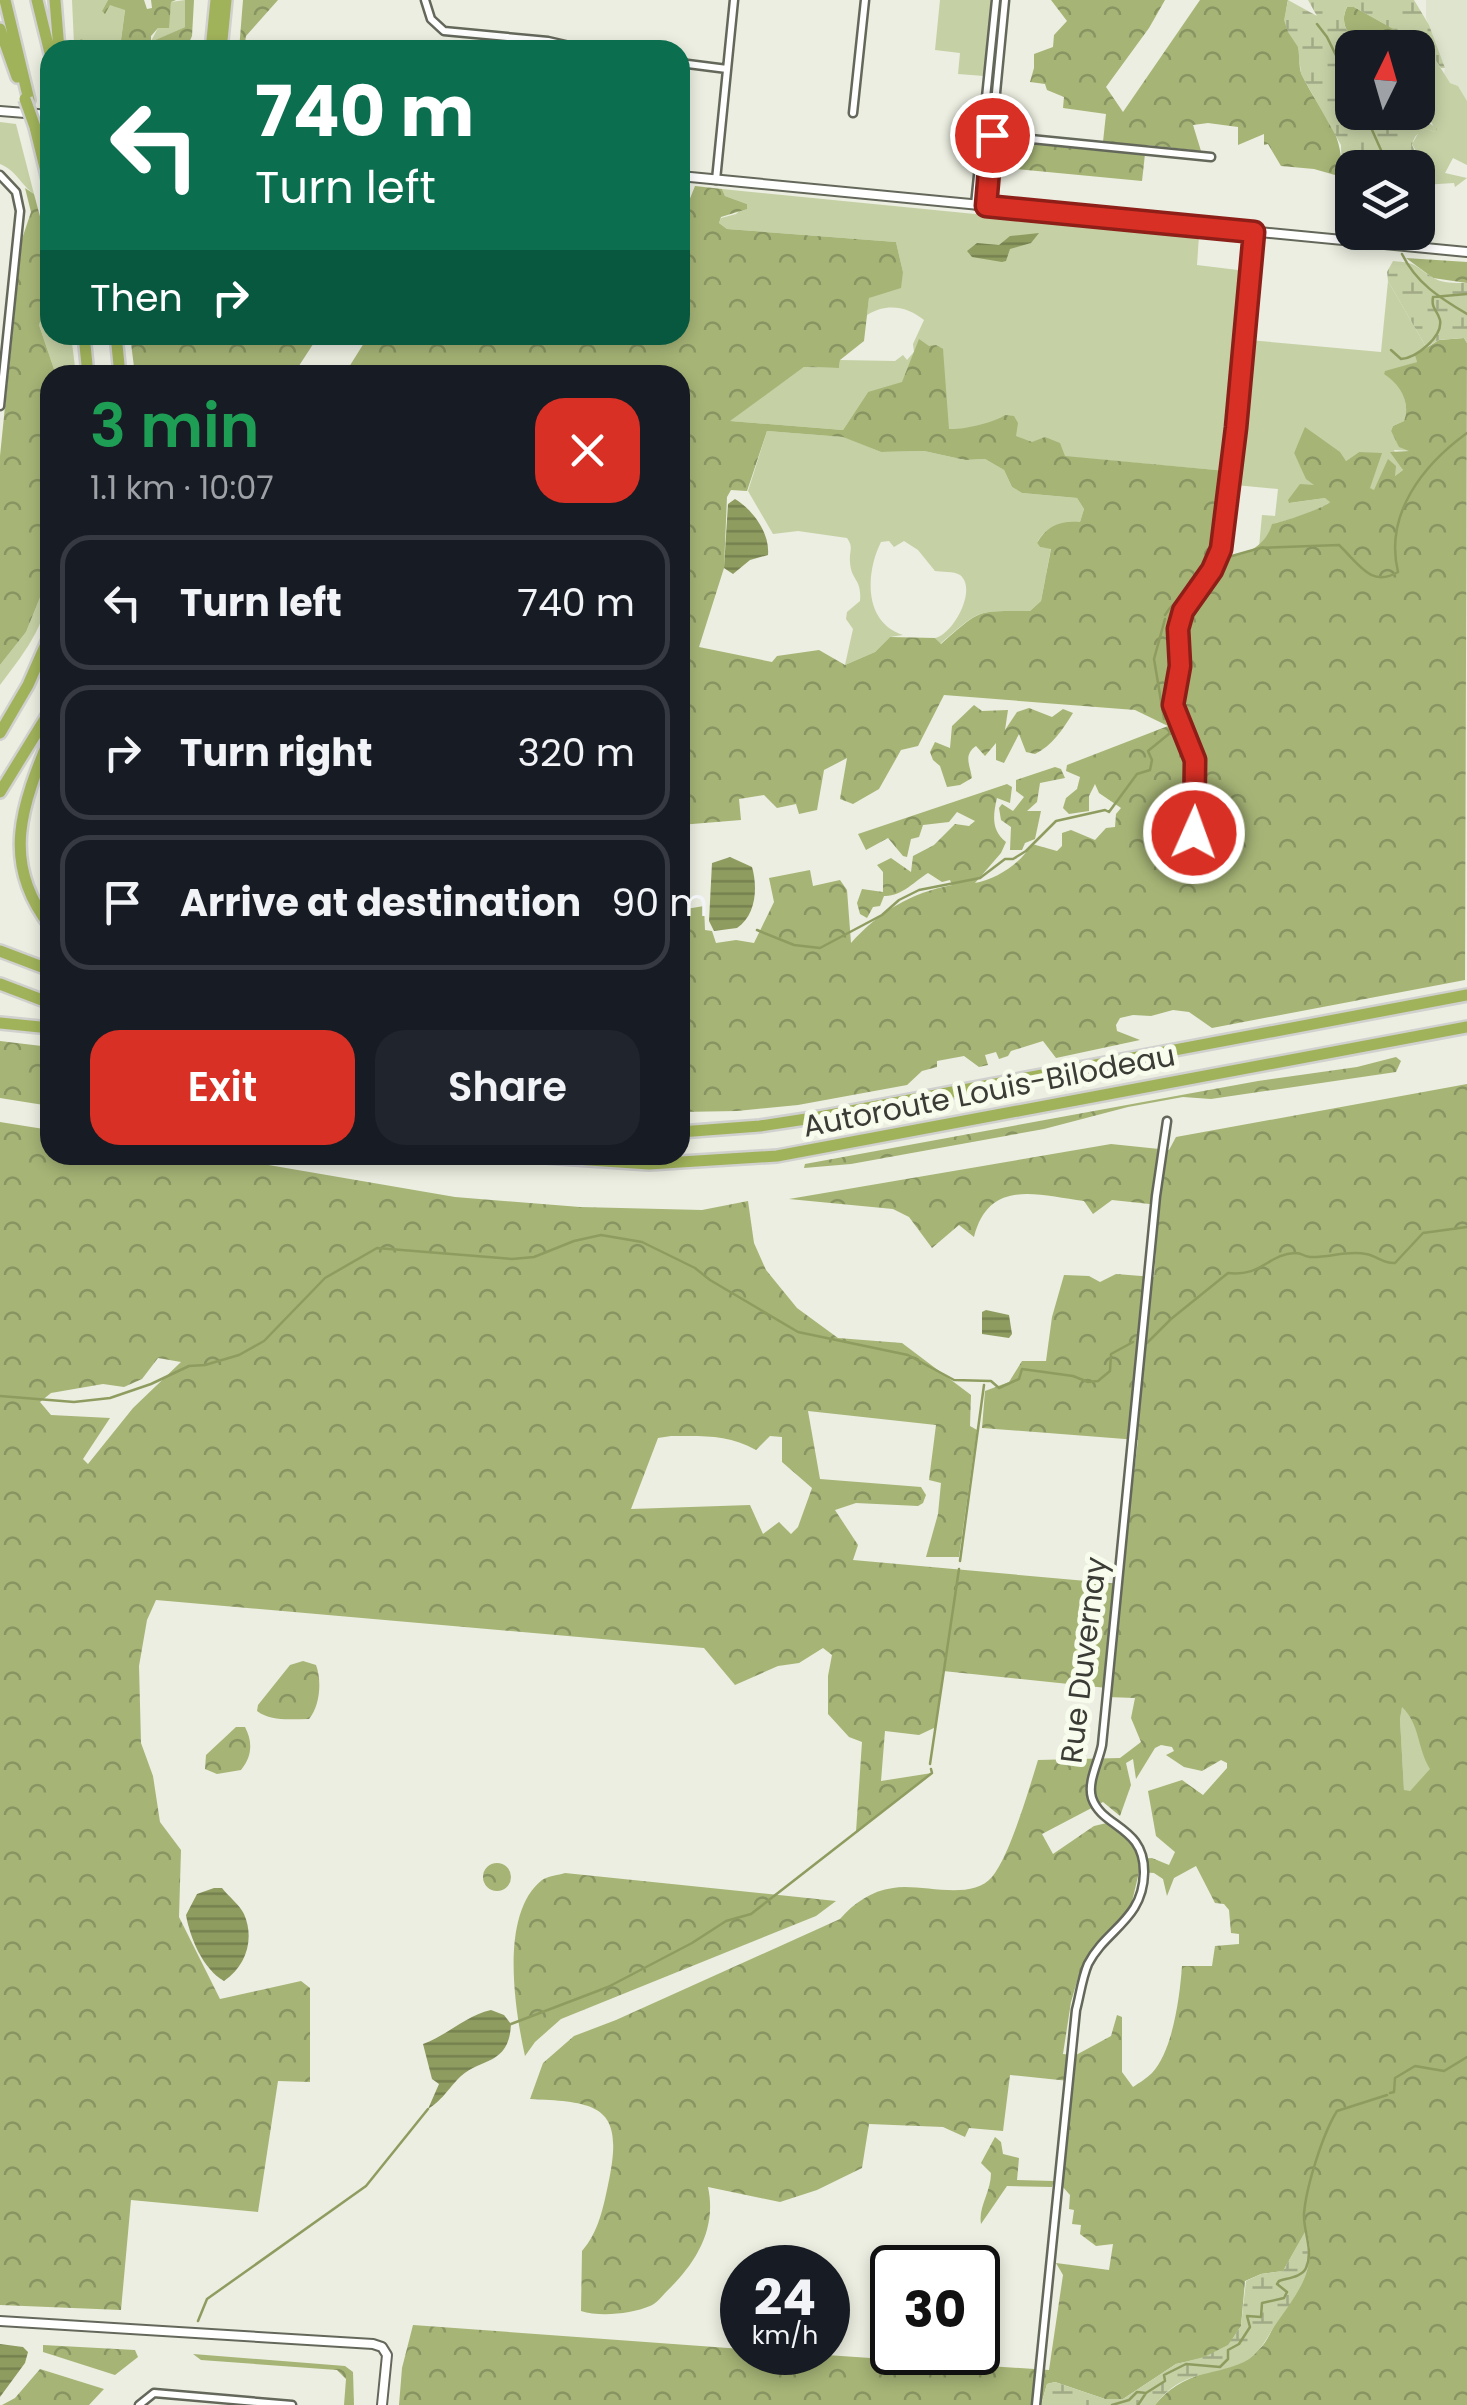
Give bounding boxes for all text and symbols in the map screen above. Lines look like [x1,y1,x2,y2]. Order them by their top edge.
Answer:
north arrow [1335,30,1435,130]
map controls [1335,30,1435,250]
text: 740 m [255,62,474,161]
icon: left [90,80,220,210]
pin [950,93,1035,178]
icon: arrive [965,108,1020,163]
button: layers [1335,150,1435,250]
text: Turn left [255,156,436,219]
icon: right [203,270,258,325]
text: Then [90,271,183,324]
text: 3 min [90,384,259,468]
button: close [535,398,640,503]
text: 1.1 km · 10:07 [90,465,274,510]
icon: left [95,575,150,630]
text: Turn left [180,576,342,629]
text: 740 m [517,576,635,629]
icon: right [95,725,150,780]
text: Turn right [180,726,372,779]
text: 320 m [518,726,635,779]
position arrow [1142,781,1246,885]
icon: arrive [95,875,150,930]
text: Arrive at destination [180,876,581,929]
text: 90 m [611,876,708,929]
button: Exit [90,1030,355,1145]
button: Share [375,1030,640,1145]
street label: Autoroute Louis-Bilodeau [799,1033,1179,1148]
street label: Rue Duvernay [1050,1554,1117,1766]
speed limit sign: 30 [870,2245,1000,2375]
text: 24 [754,2262,816,2333]
text: km/h [752,2318,818,2353]

